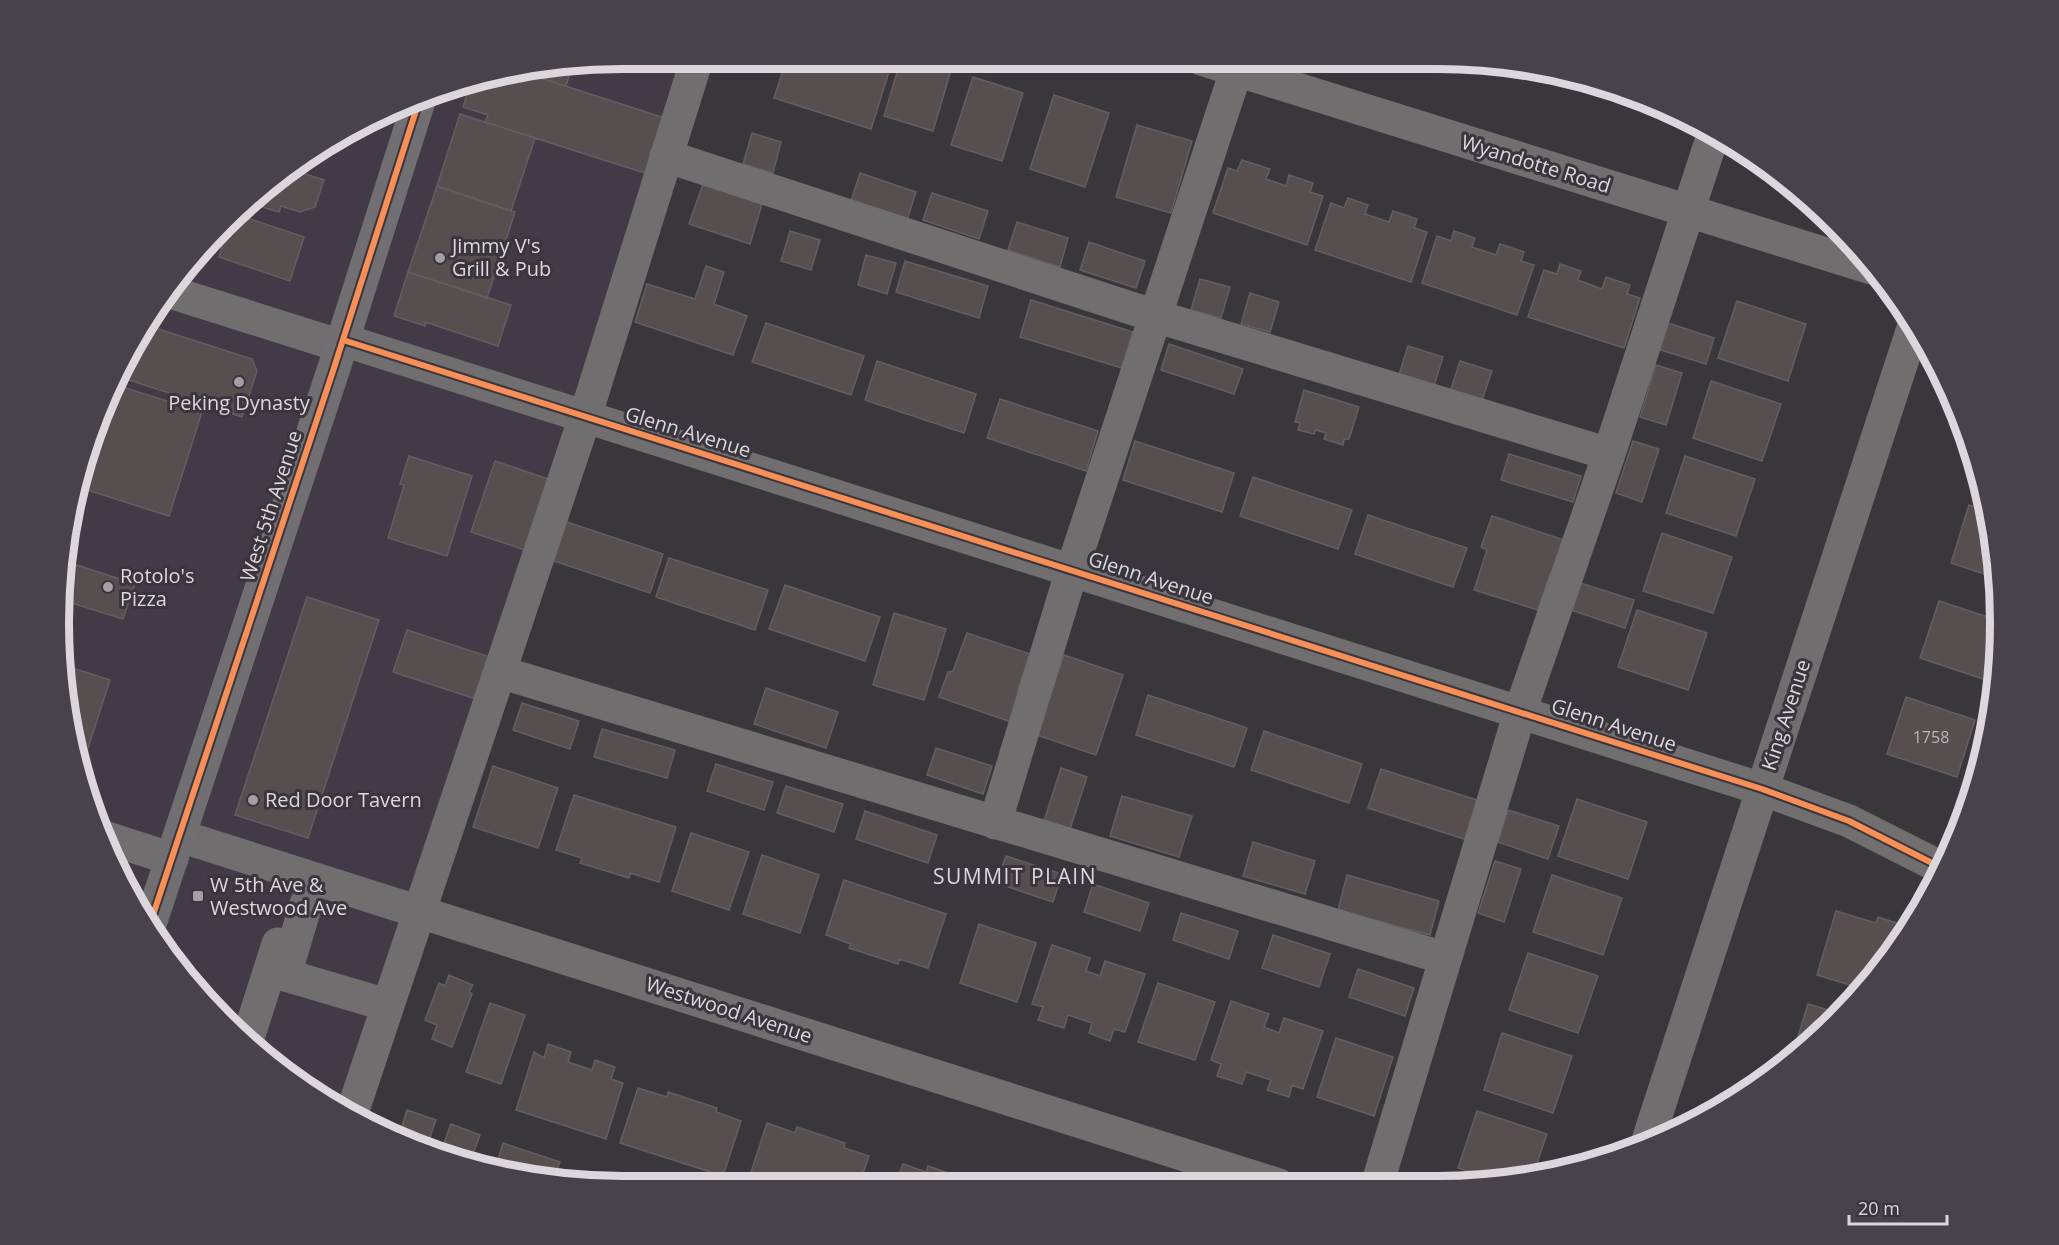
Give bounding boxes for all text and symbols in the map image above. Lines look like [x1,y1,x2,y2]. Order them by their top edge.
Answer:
street label: Wyandotte Road [1458,128,1614,199]
place label: Jimmy V's Grill & Pub [450,232,551,282]
marker: Jimmy V's Grill & Pub [433,251,447,265]
marker: Peking Dynasty [232,375,246,389]
place label: Peking Dynasty [168,389,311,416]
street label: Glenn Avenue [622,400,754,463]
street label: West 5th Avenue [233,427,308,585]
street label: Glenn Avenue [1085,545,1217,610]
place label: Rotolo's Pizza [120,562,195,612]
marker: Rotolo's Pizza [101,580,115,594]
street label: King Avenue [1755,656,1816,774]
street label: Glenn Avenue [1548,692,1680,757]
house number: 1758 [1913,726,1949,748]
place label: Red Door Tavern [265,786,422,813]
marker: Red Door Tavern [246,793,260,807]
district label: SUMMIT PLAIN [933,862,1097,890]
place label: W 5th Ave & Westwood Ave [210,871,347,921]
marker: W 5th Ave & Westwood Ave [191,889,205,903]
street label: Westwood Avenue [643,970,816,1049]
scale bar [1849,1188,1946,1226]
text: 20 m [1858,1196,1900,1220]

